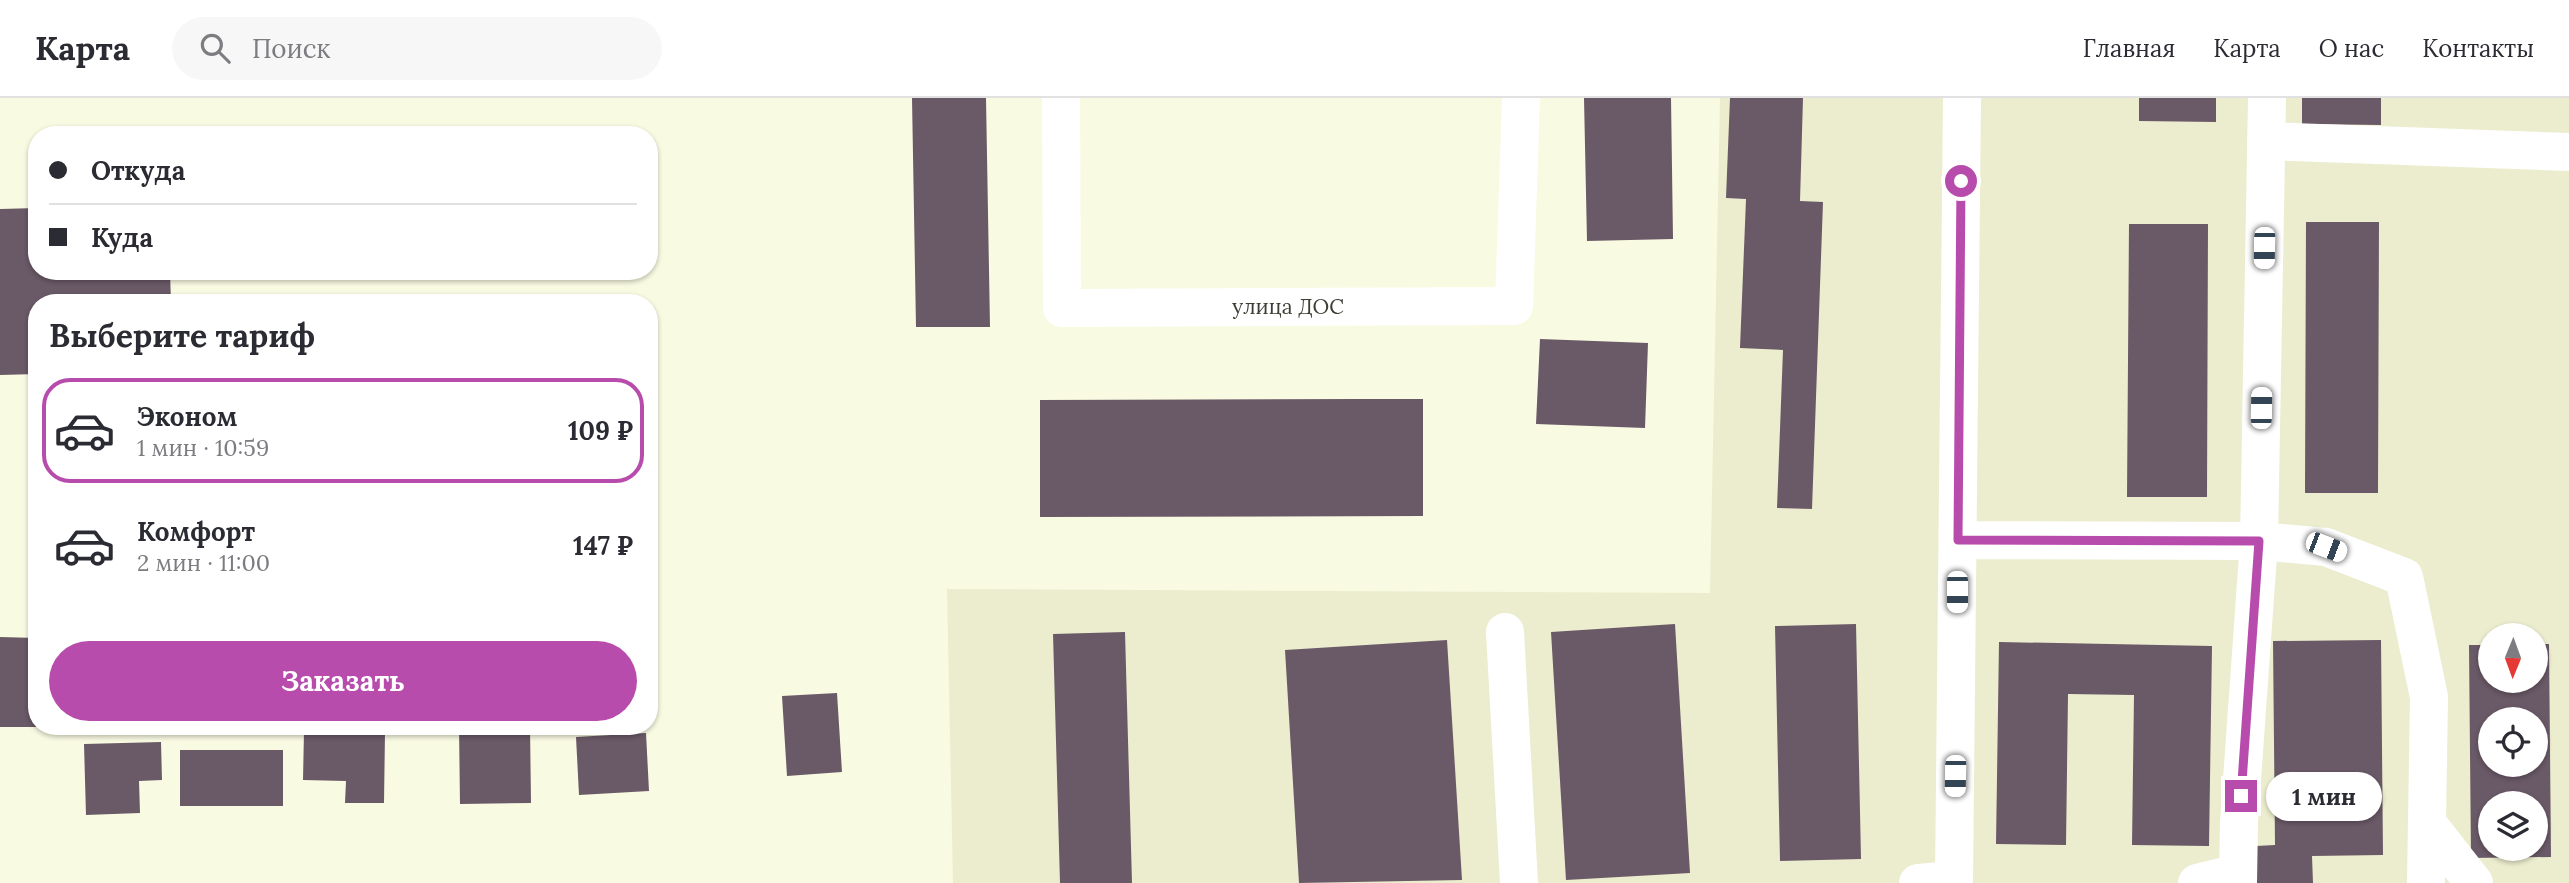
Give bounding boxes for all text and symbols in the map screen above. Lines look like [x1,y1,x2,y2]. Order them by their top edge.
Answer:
search box [172,17,662,80]
text: Карта [35,27,130,69]
icon: search [196,29,234,67]
text: Поиск [252,32,331,65]
text: Главная [2083,33,2175,64]
text: Карта [2213,33,2281,64]
text: О нас [2319,33,2384,64]
text: Контакты [2422,33,2534,64]
text: Откуда [91,154,185,187]
route start [1945,165,1977,197]
text: Куда [91,221,153,254]
car [2254,227,2275,269]
street label: улица ДОС [1232,293,1344,320]
text: Выберите тариф [49,315,315,356]
car [2251,387,2272,429]
icon: car [53,399,116,462]
text: Эконом [137,400,237,433]
text: 109 ₽ [568,414,633,447]
text: 1 мин · 10:59 [137,433,269,462]
icon: car [53,514,116,577]
text: Комфорт [137,515,255,548]
text: 147 ₽ [573,529,633,562]
car [2303,530,2350,564]
text: 2 мин · 11:00 [137,548,270,577]
car [1947,571,1968,613]
north arrow [2478,623,2548,693]
map controls [2478,623,2548,861]
button: Заказать [49,641,637,721]
button: locate [2478,707,2548,777]
car [1945,755,1966,797]
callout: 1 мин [2266,772,2381,820]
route end [2225,780,2257,812]
text: 1 мин [2292,782,2356,811]
button: layers [2478,791,2548,861]

